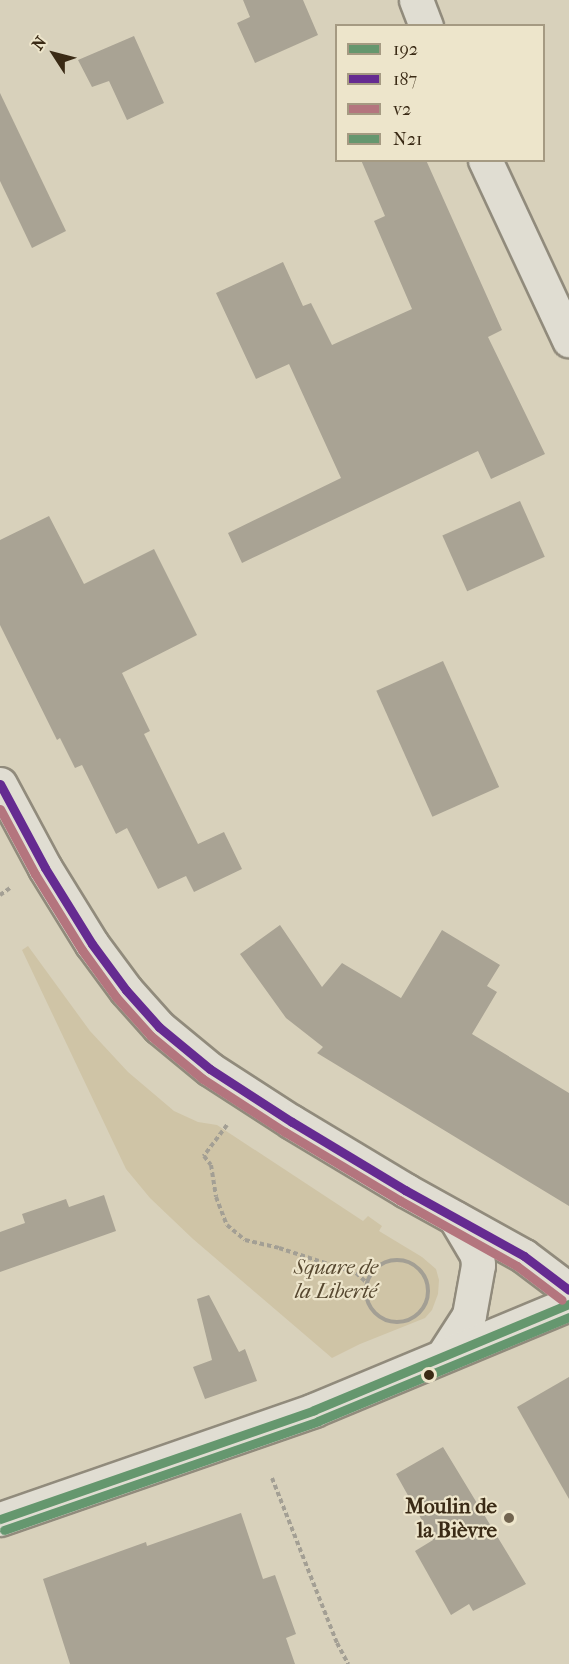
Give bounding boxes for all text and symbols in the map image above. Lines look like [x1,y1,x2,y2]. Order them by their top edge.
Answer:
north arrow [24,24,84,84]
legend [335,24,545,162]
text: N [28,33,50,54]
text: 192 [393,39,418,60]
text: 187 [393,69,417,90]
text: v2 [393,99,411,120]
text: N21 [393,129,422,150]
park label: Square de la Liberté [294,1254,378,1304]
unlabelled marker [423,1369,435,1381]
place label: Moulin de la Bièvre [405,1493,497,1543]
marker: Moulin de la Bièvre [502,1511,516,1525]

